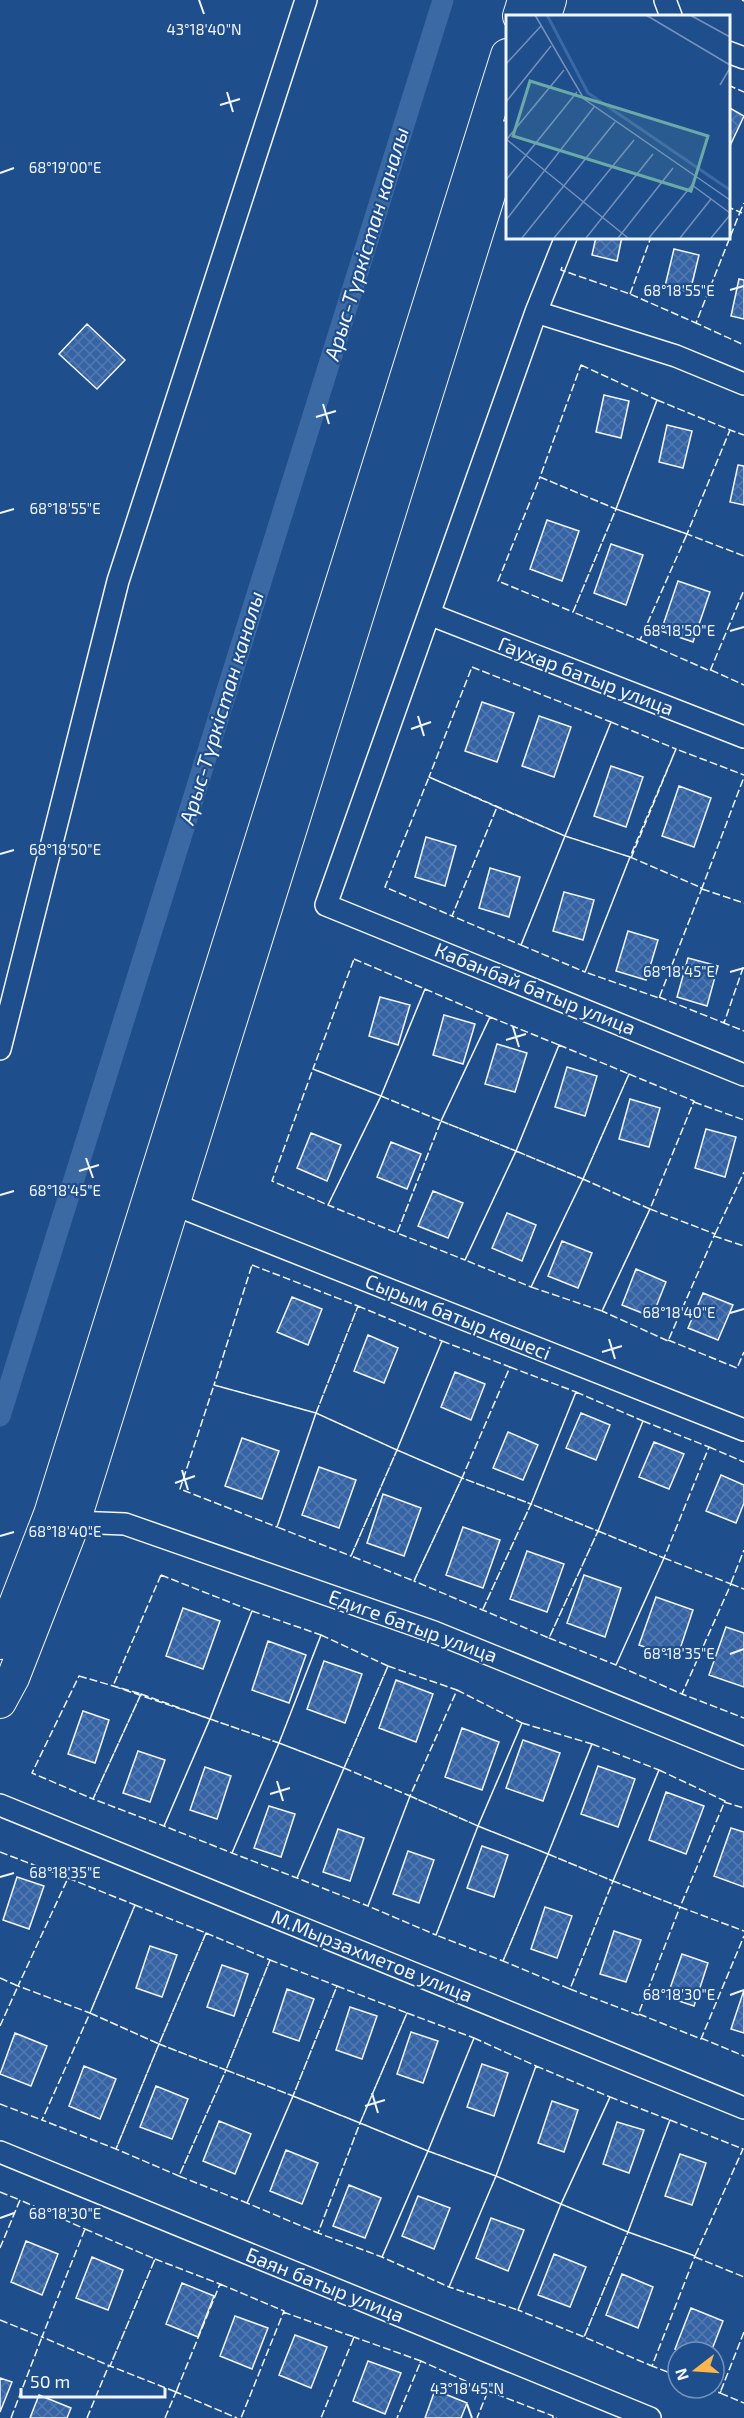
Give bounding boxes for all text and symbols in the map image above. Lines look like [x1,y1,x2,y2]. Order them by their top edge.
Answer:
inset map [506,15,729,238]
text: 43°18'40"N [166,20,242,38]
water label: Арыс-Түркістан каналы [318,124,413,364]
text: 68°19'00"E [29,158,101,176]
text: 68°18'55"E [643,281,715,299]
text: 68°18'55"E [29,499,101,517]
water label: Арыс-Түркістан каналы [173,588,268,828]
text: 68°18'50"E [643,621,715,639]
street label: Гаухар батыр улица [495,630,678,721]
text: 68°18'50"E [29,840,101,858]
street label: Кабанбай батыр улица [431,937,639,1040]
text: 68°18'45"E [643,962,715,980]
text: 68°18'45"E [29,1181,101,1199]
street label: Сырым батыр көшесі [362,1268,555,1364]
text: 68°18'40"E [642,1303,716,1321]
text: 68°18'40"E [28,1522,102,1540]
street label: Едиге батыр улица [325,1583,501,1668]
text: 68°18'35"E [643,1644,715,1662]
text: 68°18'35"E [29,1863,101,1881]
street label: М.Мырзахметов улица [268,1904,477,2007]
text: 68°18'30"E [643,1985,715,2003]
text: 68°18'30"E [29,2204,101,2222]
street label: Баян батыр улица [242,2241,408,2328]
north arrow [666,2340,726,2400]
scale bar [21,2361,165,2399]
text: N [670,2366,692,2383]
text: 50 m [30,2370,70,2392]
text: 43°18'45"N [430,2379,504,2397]

